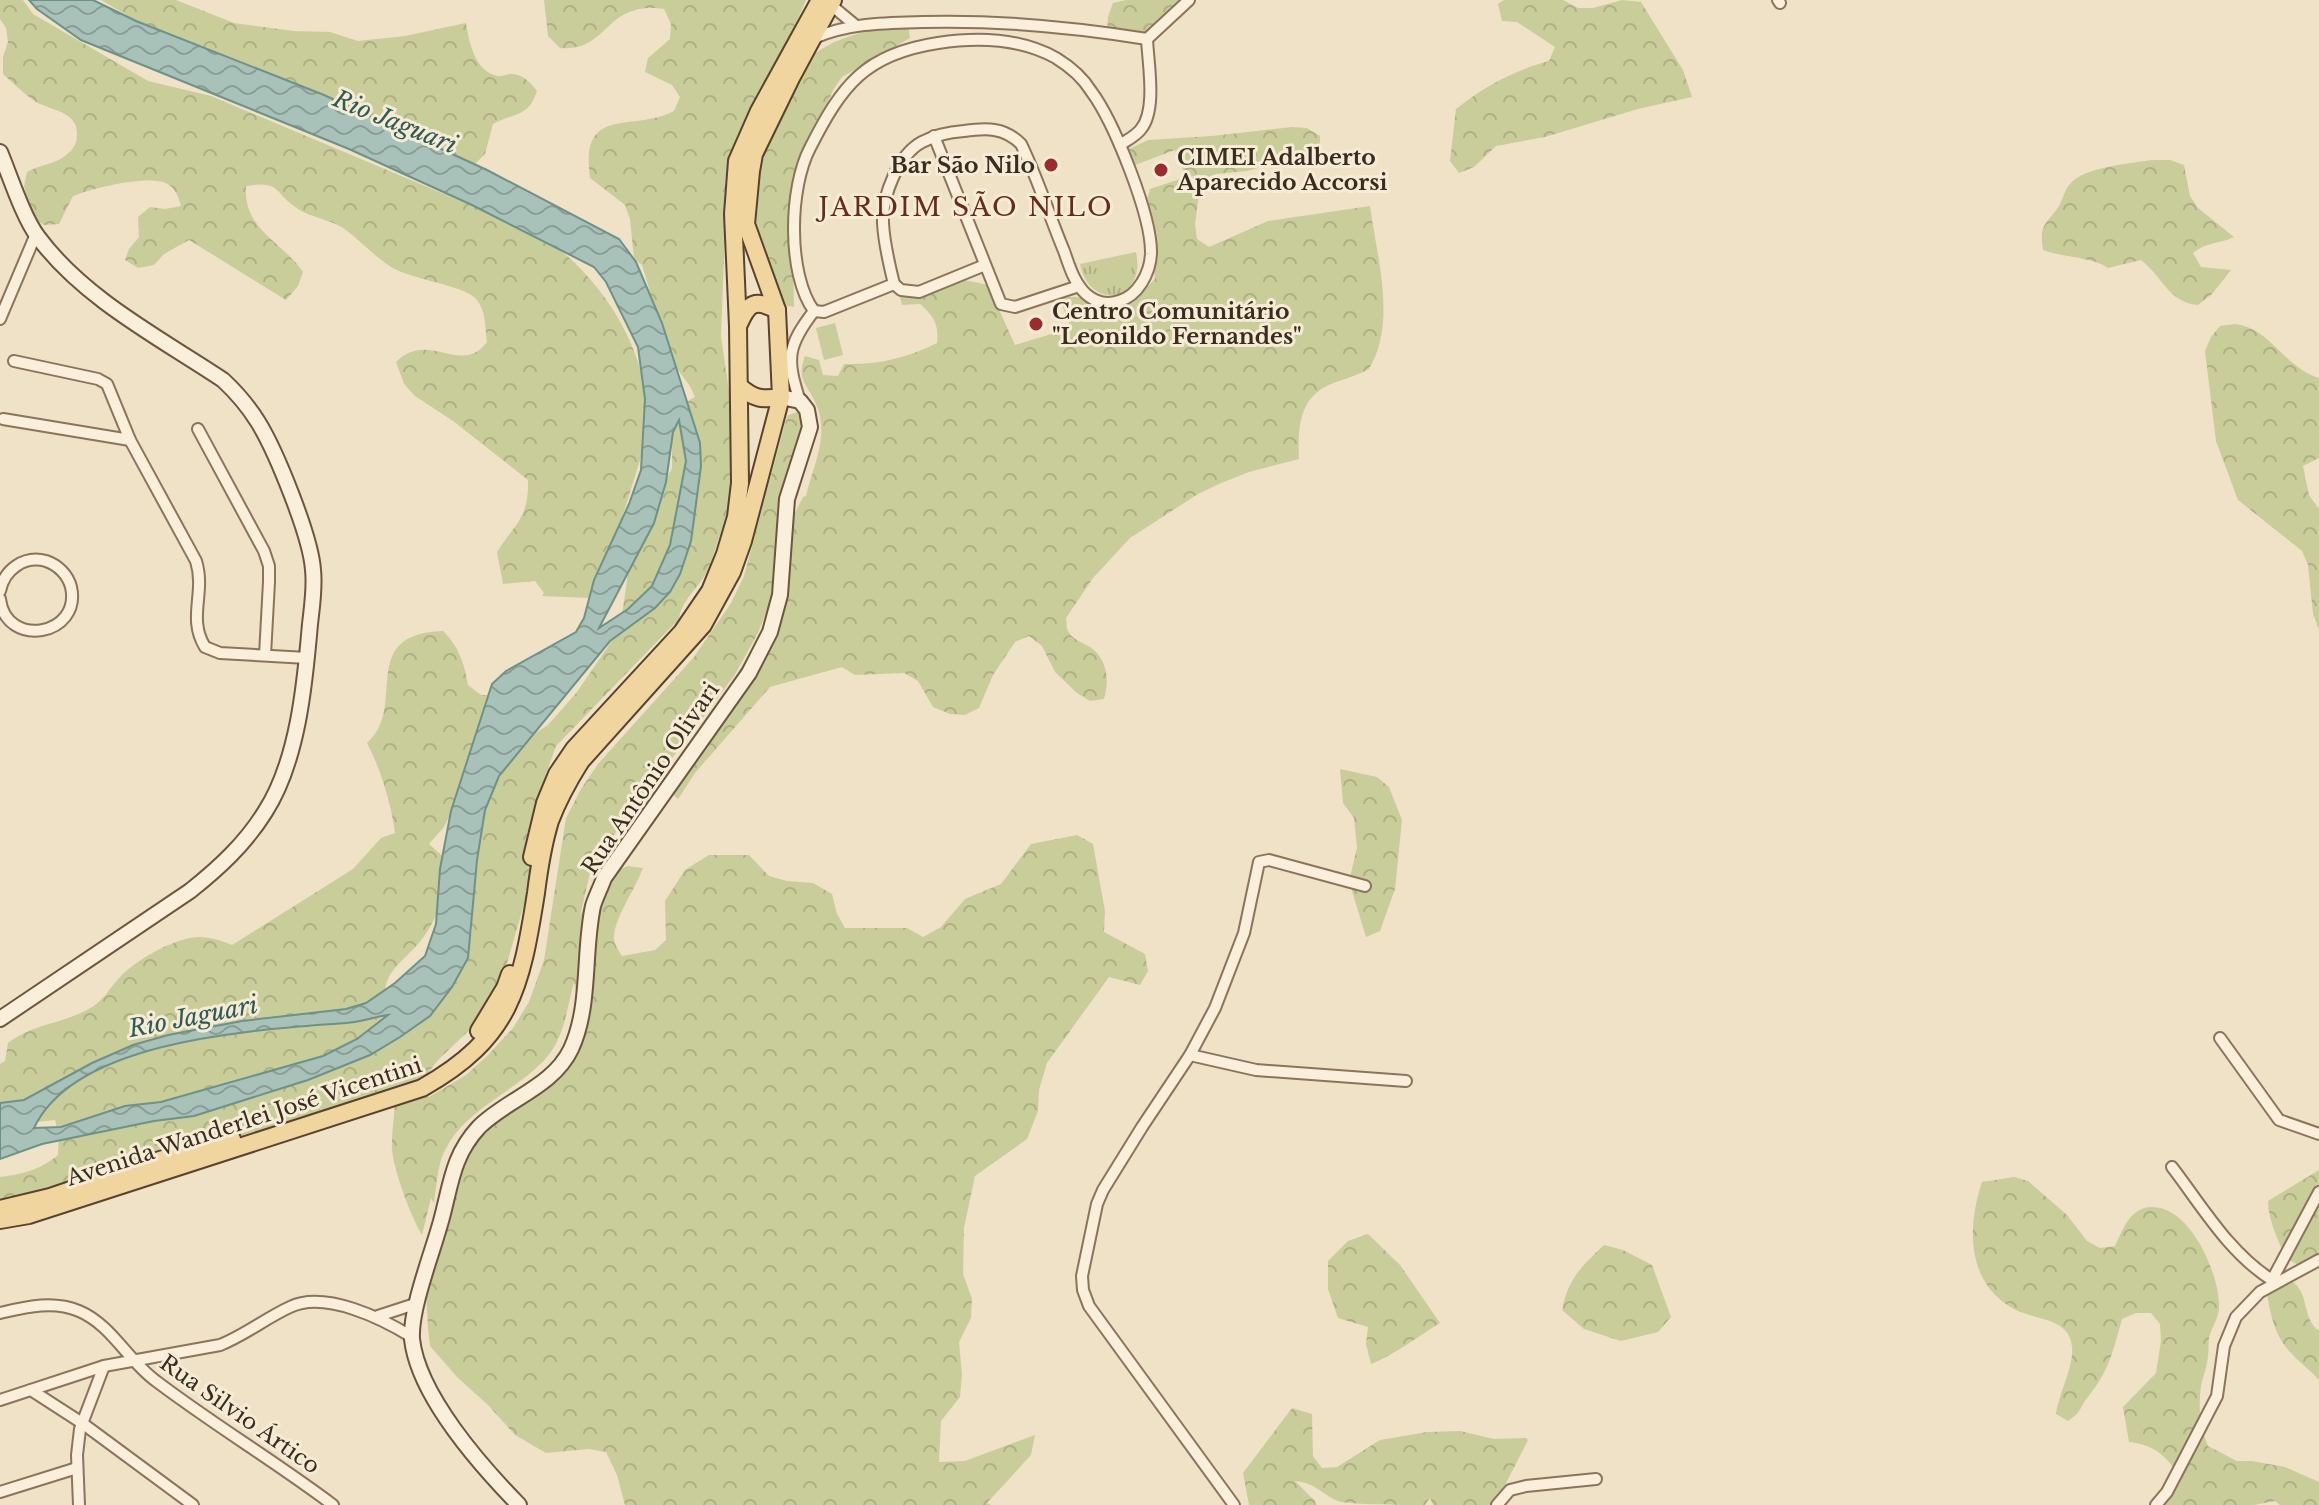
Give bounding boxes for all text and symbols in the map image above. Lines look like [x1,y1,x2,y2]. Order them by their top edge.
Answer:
water label: Rio Jaguari [328,83,462,160]
place label: CIMEI Adalberto Aparecido Accorsi [1176,144,1388,196]
place label: Bar São Nilo [890,152,1035,179]
marker: Bar São Nilo [1042,156,1060,174]
marker: CIMEI Adalberto Aparecido Accorsi [1152,161,1170,179]
district label: JARDIM SÃO NILO [815,191,1114,223]
place label: Centro Comunitário "Leonildo Fernandes" [1052,298,1302,350]
marker: Centro Comunitário "Leonildo Fernandes" [1027,315,1045,333]
street label: Rua Antônio Olivari [576,677,725,880]
water label: Rio Jaguari [125,990,261,1043]
street label: Avenida Wanderlei José Vicentini [62,1051,426,1192]
street label: Rua Silvio Ártico [154,1348,326,1480]

